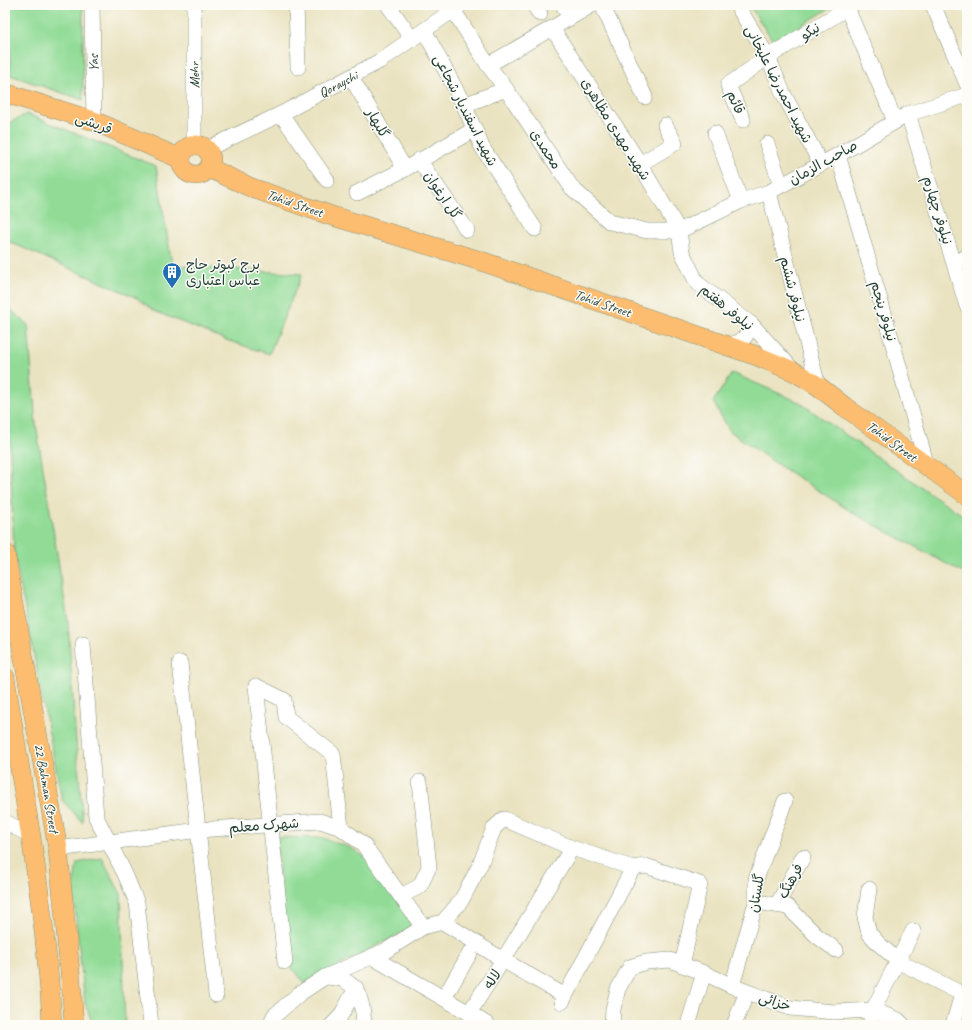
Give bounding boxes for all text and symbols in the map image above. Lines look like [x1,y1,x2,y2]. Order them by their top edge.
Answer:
street label: نیکو [797,19,823,44]
street label: شهید احمدرضا علیخانی [741,22,816,146]
street label: شهید اسفندیار شجاعی [430,51,501,169]
street label: Yas [85,53,102,72]
street label: Mehr [186,61,203,88]
street label: Qorayshi [316,66,363,102]
street label: شهید مهدی مظاهری [577,75,654,184]
street label: قائم [721,88,748,118]
street label: گلبهار [362,104,393,141]
street label: قریشی [73,109,115,138]
street label: محمدی [526,126,565,173]
street label: صاحب الزمان [786,137,860,188]
street label: گل ارغوان [420,168,465,223]
street label: نیلوفر چهارم [917,174,956,247]
street label: Tohid Street [265,186,326,221]
street label: نیلوفر ششم [774,255,809,324]
place label: برج کبوتر حاج عباس اعتباری [186,256,260,289]
building icon: برج کبوتر حاج عباس اعتباری [161,261,183,289]
street label: نیلوفر پنجم [865,279,900,344]
street label: نیلوفر هفتم [695,281,757,336]
street label: Tohid Street [573,286,634,321]
street label: Tohid Street [863,417,921,466]
street label: 22 Bahman Street [30,742,63,836]
street label: شهرک معلم [228,815,300,838]
street label: فرهنگ [774,861,807,902]
street label: گلستان [745,872,768,914]
street label: لاله [480,966,505,992]
street label: خزائی [757,988,793,1015]

